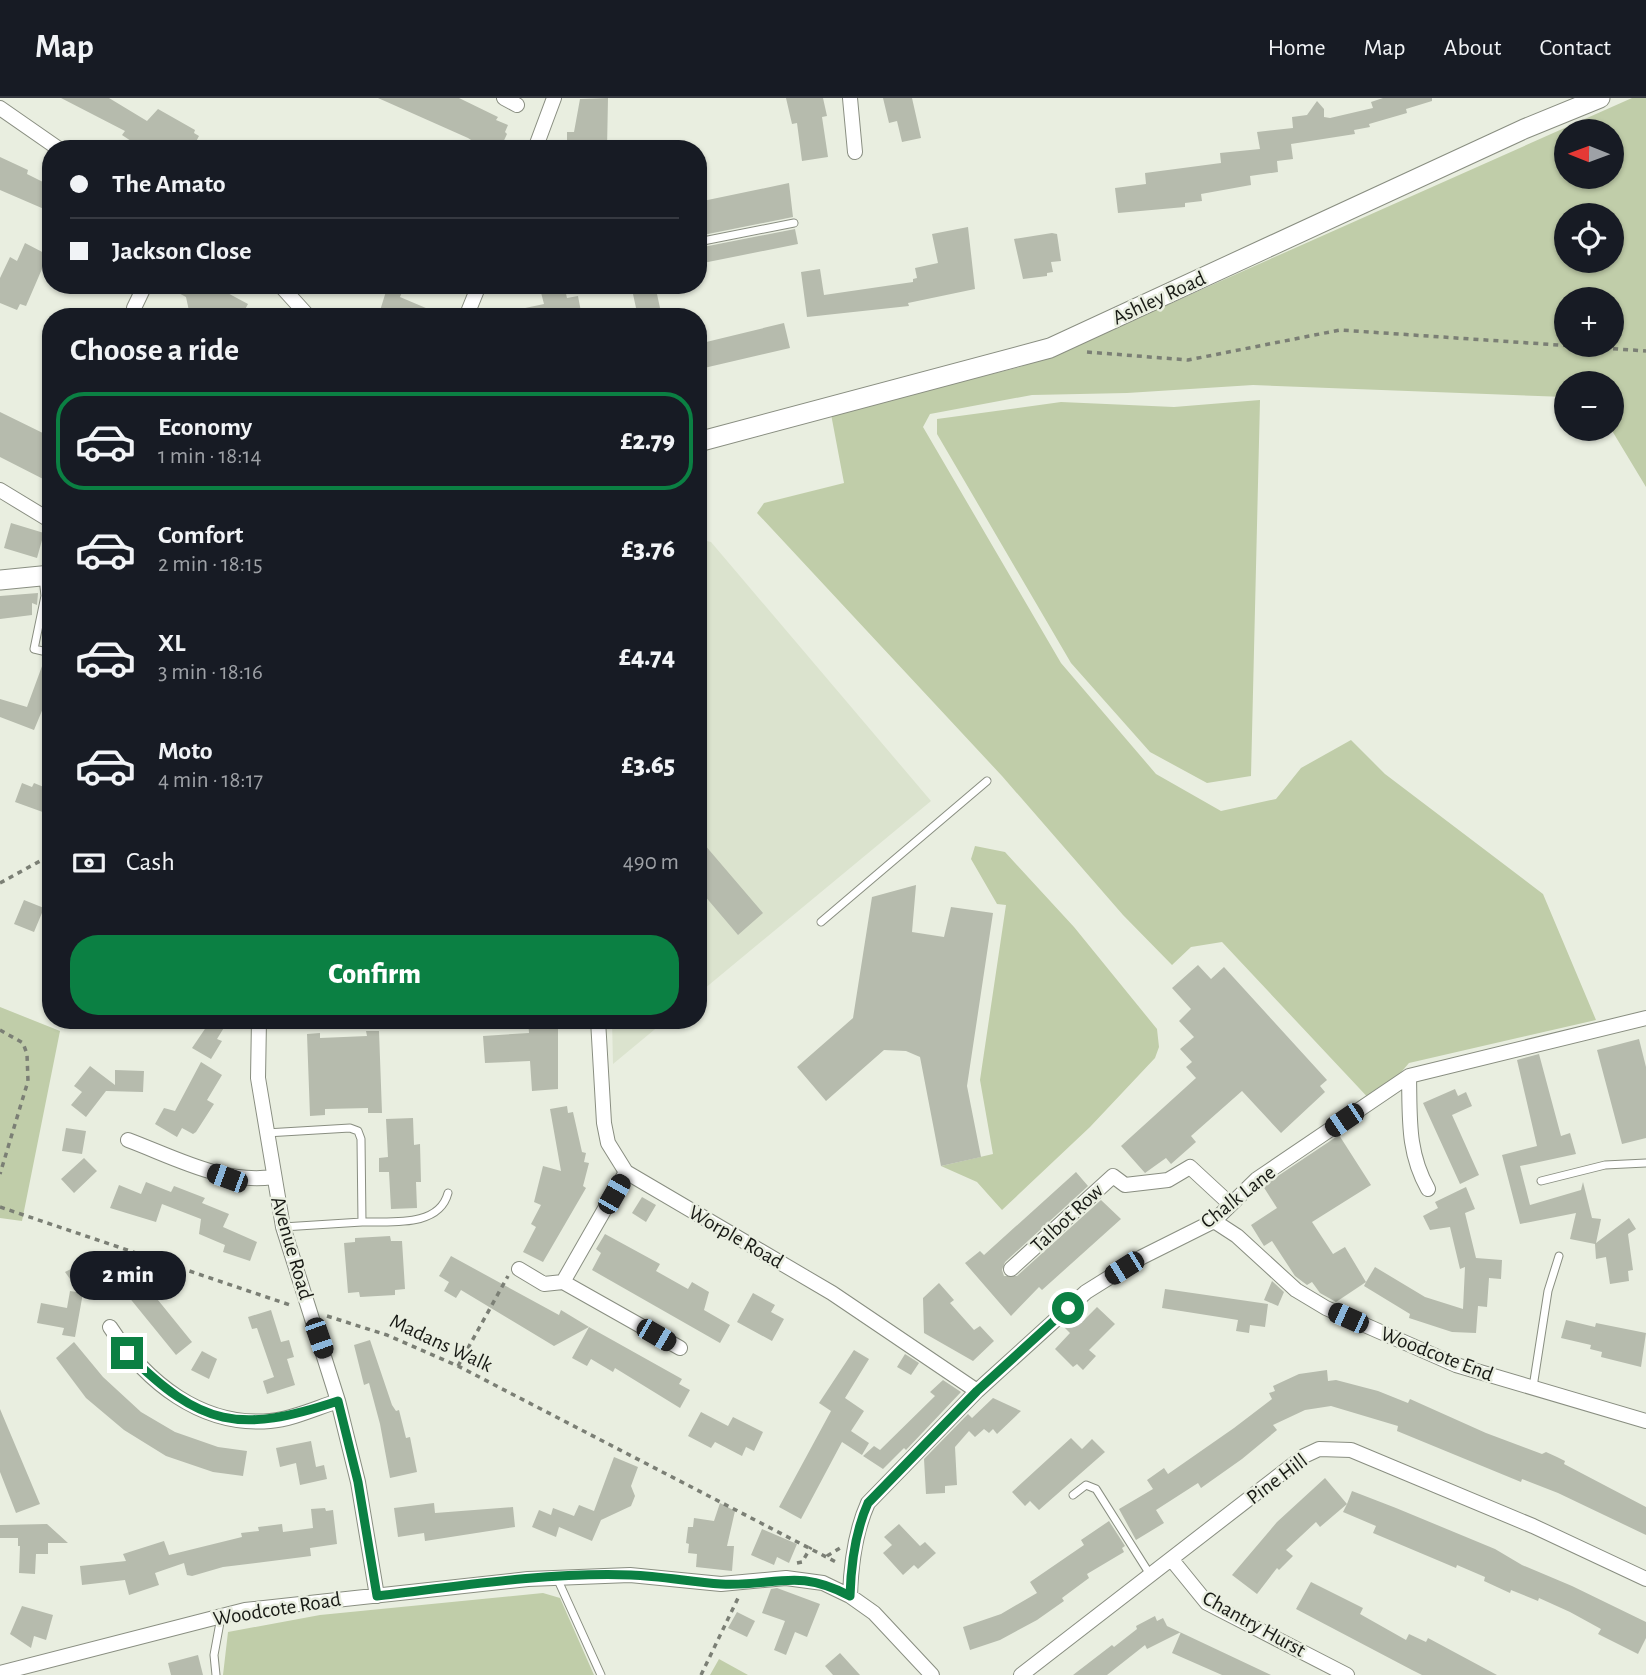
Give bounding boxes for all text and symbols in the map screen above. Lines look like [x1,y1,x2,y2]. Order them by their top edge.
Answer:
text: Map [35,31,94,64]
text: Home [1268,36,1326,60]
text: Map [1364,36,1406,60]
text: About [1444,36,1501,60]
text: Contact [1539,36,1611,60]
north arrow [1554,119,1624,189]
map controls [1554,119,1624,441]
text: The Amato [112,171,226,197]
button: locate [1554,203,1624,273]
text: Jackson Close [112,238,251,264]
street label: Ashley Road [1109,267,1209,329]
button: + [1554,287,1624,357]
text: Choose a ride [70,334,239,366]
button: − [1554,371,1624,441]
icon: car [74,410,137,473]
text: Economy [158,414,252,440]
text: £2.79 [621,428,675,454]
text: 1 min · 18:14 [158,445,261,468]
icon: car [74,518,137,581]
text: Comfort [158,522,243,548]
text: £3.76 [622,536,675,562]
text: 2 min · 18:15 [158,553,263,576]
icon: car [74,626,137,689]
text: XL [158,630,185,656]
text: £4.74 [619,644,675,670]
text: 3 min · 18:16 [158,661,263,684]
icon: car [74,734,137,797]
text: Moto [158,738,213,764]
text: £3.65 [622,752,675,778]
text: 4 min · 18:17 [158,769,263,792]
icon: cash [70,844,108,882]
text: Cash [126,849,175,875]
text: 490 m [623,851,679,874]
button: Confirm [70,935,679,1015]
car [1321,1100,1368,1140]
car [204,1161,251,1195]
street label: Chalk Lane [1197,1161,1279,1233]
car [595,1171,634,1217]
street label: Talbot Row [1027,1180,1107,1256]
street label: Avenue Road [267,1194,317,1302]
street label: Worple Road [685,1202,787,1273]
car [1101,1248,1148,1288]
callout: 2 min [69,1252,185,1300]
text: 2 min [102,1264,154,1287]
route start [1052,1292,1084,1324]
car [1325,1300,1372,1336]
street label: Madans Walk [386,1310,496,1376]
car [303,1315,336,1361]
car [633,1315,680,1355]
street label: Woodcote End [1378,1323,1496,1385]
route end [111,1337,143,1369]
street label: Pine Hill [1243,1450,1311,1508]
street label: Chantry Hurst [1199,1587,1309,1661]
street label: Woodcote Road [212,1589,342,1629]

